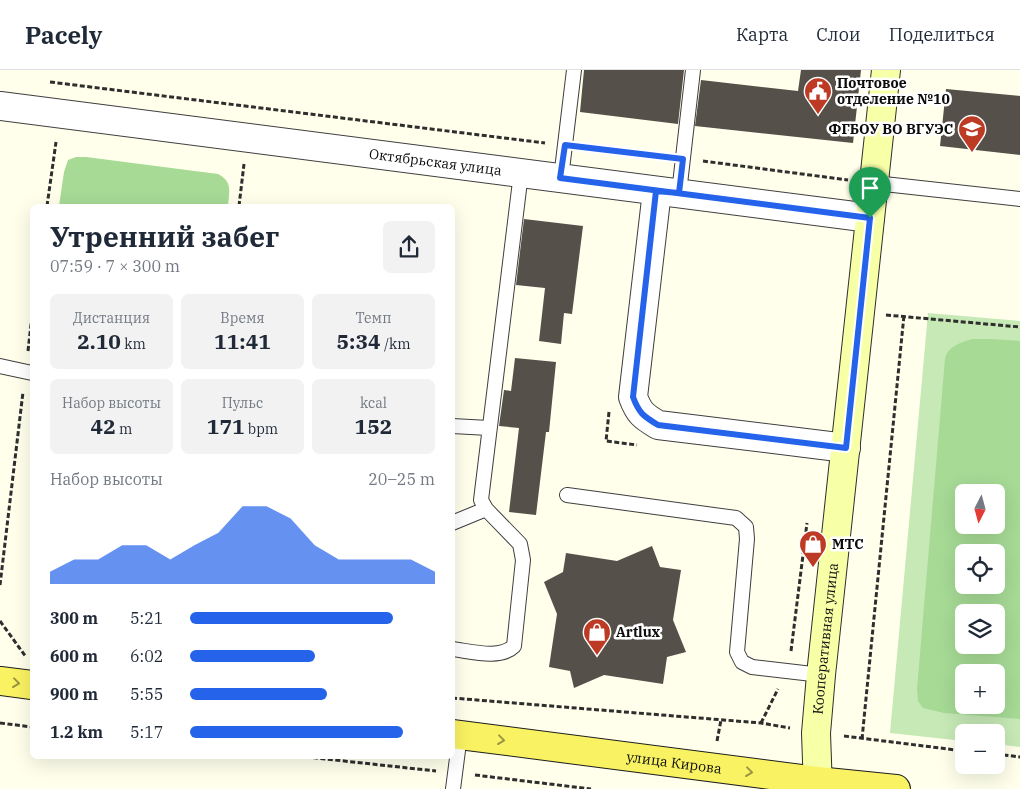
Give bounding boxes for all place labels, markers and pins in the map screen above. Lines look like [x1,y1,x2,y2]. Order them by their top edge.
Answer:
place label: Почтовое отделение №10 [837,74,950,108]
public building icon: Почтовое отделение №10 [803,76,833,115]
school or university icon: ФГБОУ ВО ВГУЭС [957,114,987,153]
place label: ФГБОУ ВО ВГУЭС [828,120,953,138]
pin [849,167,891,218]
shop icon: МТС [798,529,828,568]
place label: МТС [832,535,863,553]
shop icon: Artlux [582,617,612,656]
place label: Artlux [616,623,661,641]

